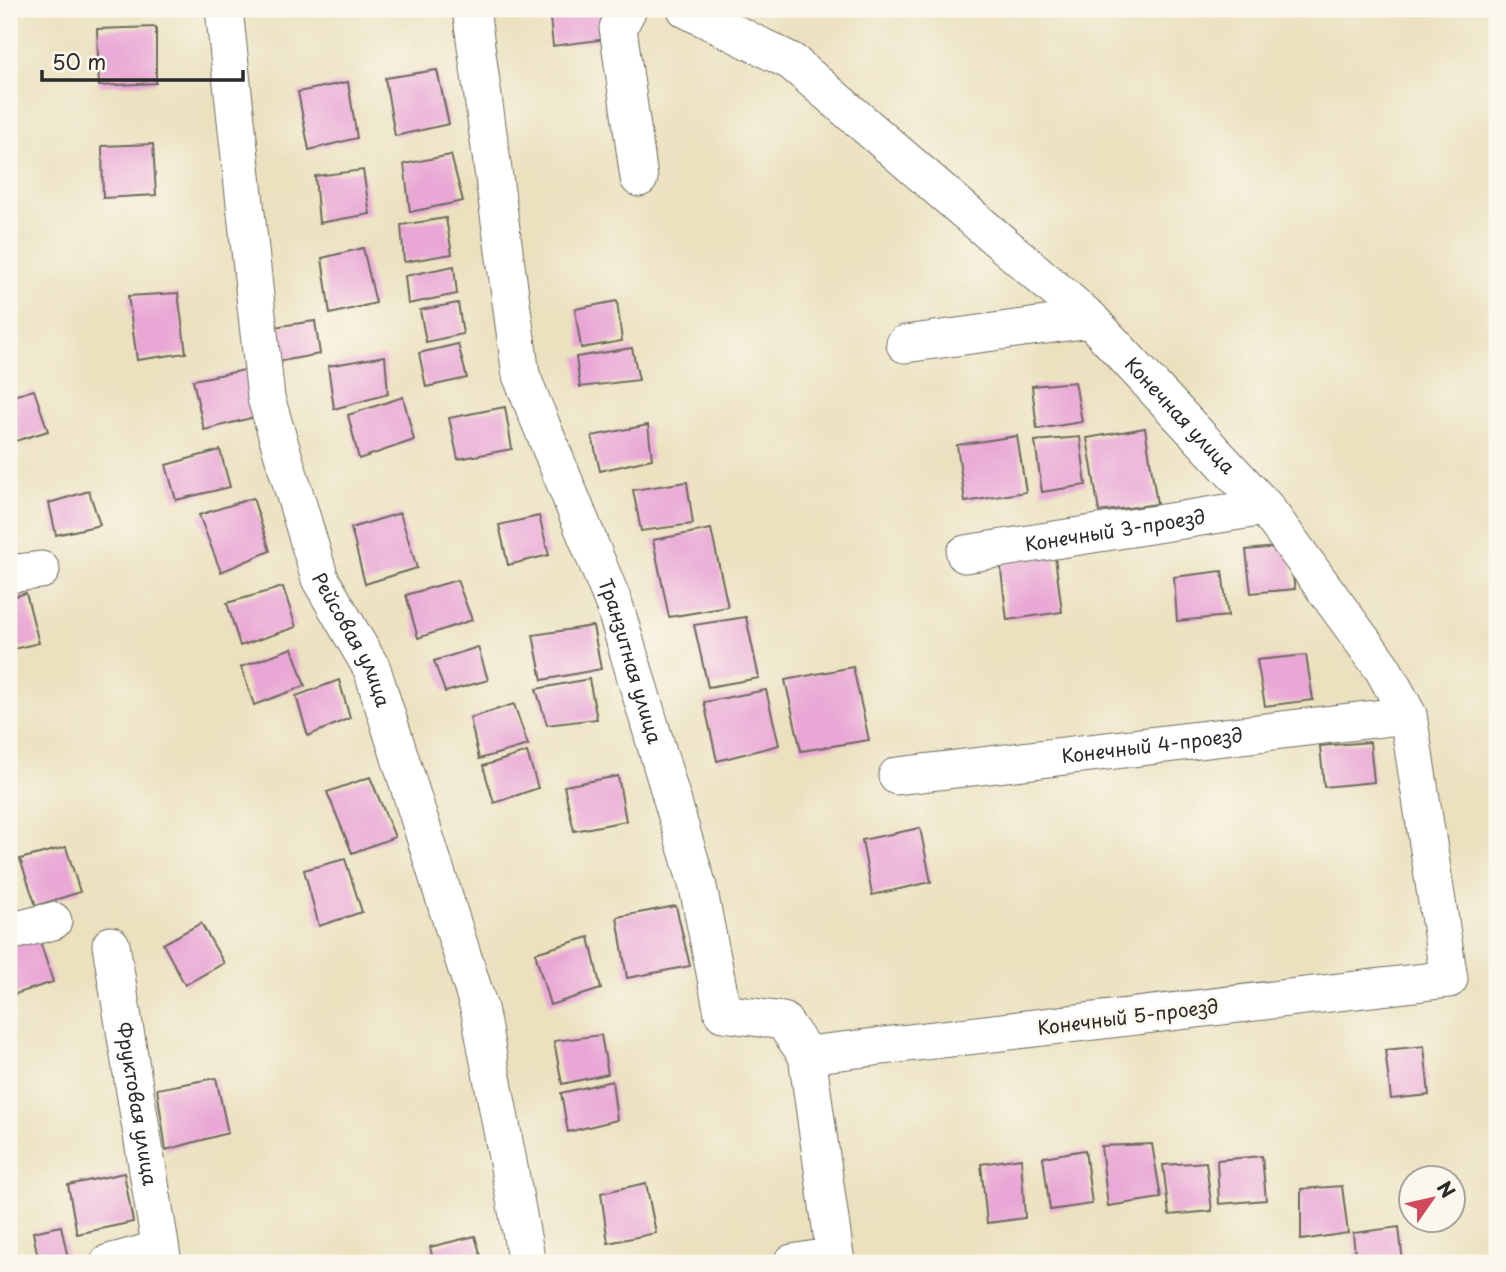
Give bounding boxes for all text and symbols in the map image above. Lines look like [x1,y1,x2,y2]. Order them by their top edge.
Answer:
scale bar [42,38,243,82]
text: 50 m [52,45,106,77]
street label: Конечная улица [1119,350,1242,480]
street label: Конечный 3-проезд [1023,502,1207,557]
street label: Рейсовая улица [306,567,398,710]
street label: Транзитная улица [592,574,670,747]
street label: Конечный 4-проезд [1060,720,1244,769]
street label: Конечный 5-проезд [1036,991,1220,1041]
street label: Фруктовая улица [111,1020,165,1188]
north arrow [1398,1164,1468,1234]
text: N [1431,1175,1463,1203]

